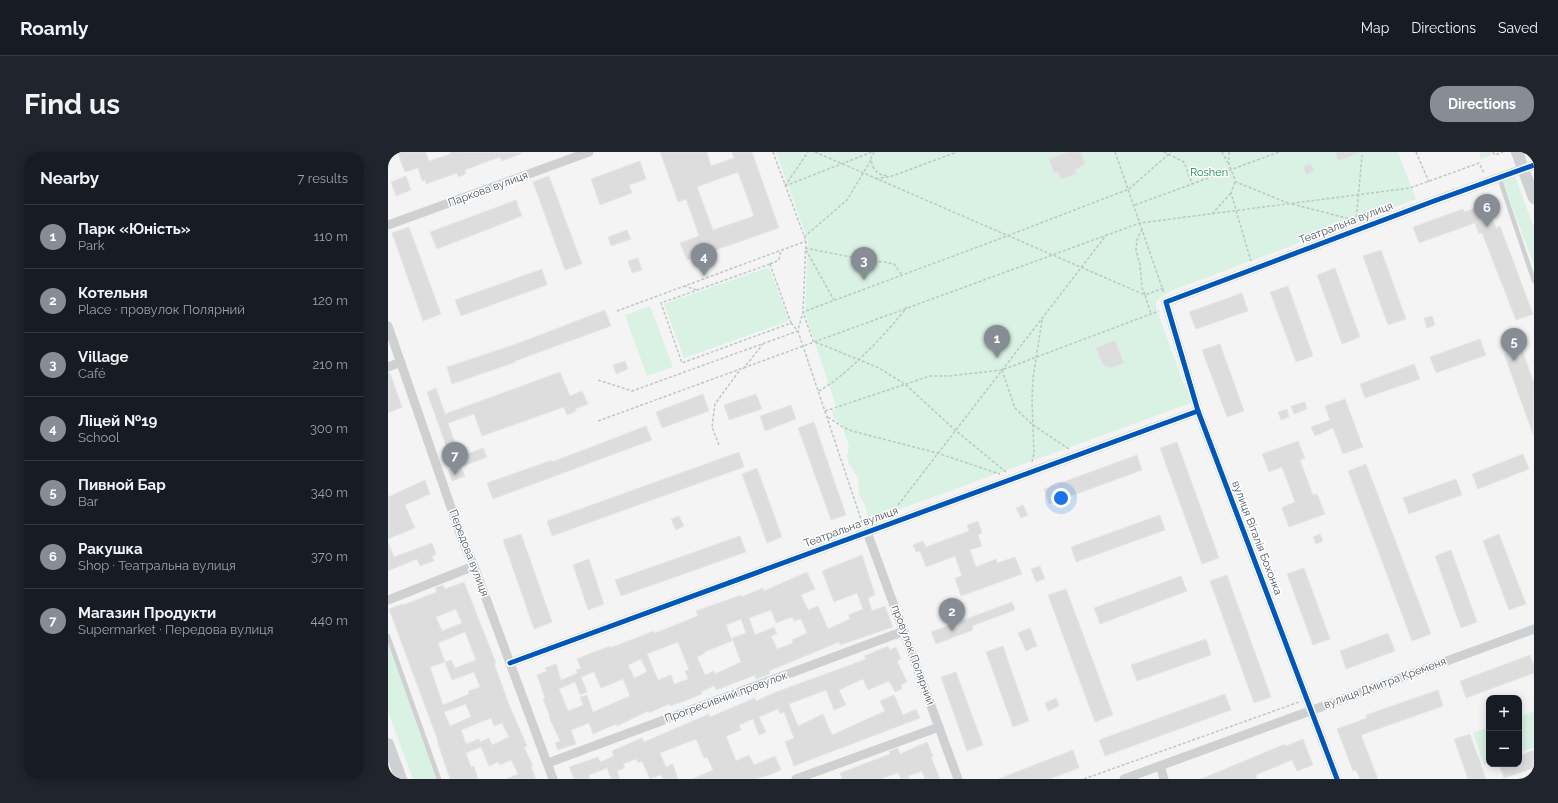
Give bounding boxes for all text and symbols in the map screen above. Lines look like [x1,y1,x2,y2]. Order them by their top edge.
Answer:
text: Roamly [20,17,88,39]
text: Map [1361,20,1389,36]
text: Directions [1411,20,1476,36]
text: Saved [1498,20,1538,36]
button: Directions [1430,86,1534,122]
text: Find us [24,88,120,121]
park label: Roshen [1190,166,1228,179]
text: Nearby [40,168,99,188]
street label: Паркова вулиця [446,169,530,209]
text: 7 results [298,171,348,186]
pin: 6 [1474,194,1500,227]
street label: Театральна вулиця [1297,199,1395,247]
text: Парк «Юність» [78,220,190,238]
text: 1 [50,229,56,244]
text: 110 m [314,229,348,244]
text: Park [78,238,105,253]
pin: 4 [691,243,717,276]
pin: 3 [851,247,877,280]
text: Котельня [78,284,148,302]
text: 2 [49,293,57,308]
text: 120 m [312,293,348,308]
text: Place · провулок Полярний [78,302,245,317]
pin: 1 [984,325,1010,358]
pin: 5 [1501,328,1527,361]
text: Village [78,348,129,366]
text: 3 [49,357,57,372]
text: 210 m [312,357,348,372]
text: Café [78,366,106,381]
text: Ліцей №19 [78,412,157,430]
text: 4 [49,421,57,436]
text: 300 m [310,421,348,436]
text: School [78,430,120,445]
pin: 7 [442,442,468,475]
text: Пивной Бар [78,476,166,494]
street label: вулиця Віталія Бохонка [1229,479,1285,597]
text: 5 [49,485,57,500]
text: 340 m [311,485,348,500]
your location [1051,488,1071,508]
text: Bar [78,494,98,509]
street label: Театральна вулиця [802,504,900,550]
street label: Передова вулиця [446,508,492,598]
text: Ракушка [78,540,143,558]
text: 6 [49,549,57,564]
text: 370 m [311,549,348,564]
text: Shop · Театральна вулиця [78,558,236,573]
pin: 2 [939,598,965,631]
street label: провулок Полярний [889,603,937,707]
text: Магазин Продукти [78,604,216,622]
text: 7 [49,613,57,628]
text: 440 m [311,613,348,628]
text: Supermarket · Передова вулиця [78,622,274,637]
street label: вулиця Дмитра Кременя [1322,655,1448,711]
street label: Прогресивний провулок [663,669,789,725]
map controls [1486,695,1522,767]
button: + [1486,695,1522,731]
button: − [1486,731,1522,767]

